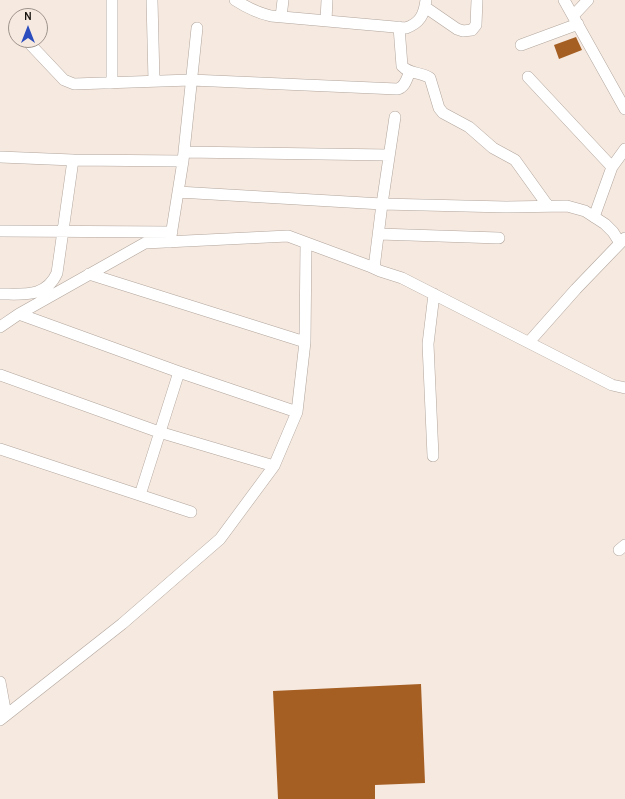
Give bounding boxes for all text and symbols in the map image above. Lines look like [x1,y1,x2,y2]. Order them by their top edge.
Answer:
north arrow [8,8,48,48]
text: N [24,10,32,23]

